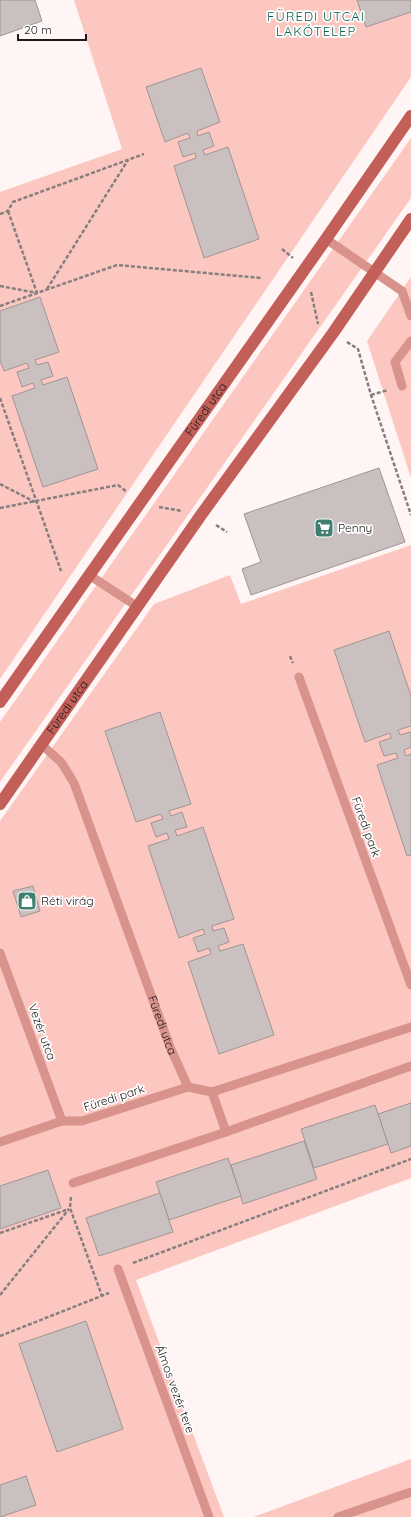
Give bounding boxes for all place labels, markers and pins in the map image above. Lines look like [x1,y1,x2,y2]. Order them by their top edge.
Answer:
supermarket icon: Penny [313,517,335,539]
place label: Penny [338,520,372,535]
shop icon: Réti virág [16,890,38,912]
place label: Réti virág [41,893,94,908]

